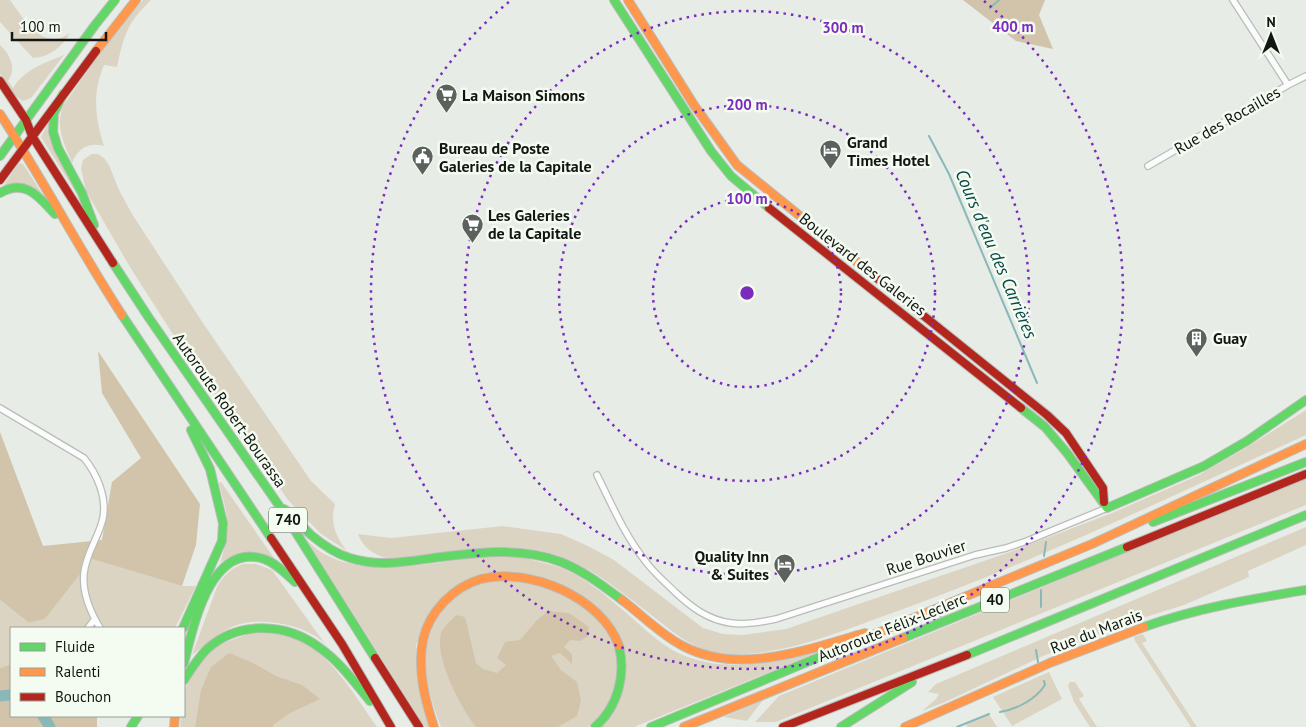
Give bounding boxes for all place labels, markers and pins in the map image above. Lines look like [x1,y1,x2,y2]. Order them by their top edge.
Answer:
supermarket icon: La Maison Simons [434,83,458,114]
place label: La Maison Simons [462,85,585,105]
place label: Grand Times Hotel [847,132,930,170]
place label: Bureau de Poste Galeries de la Capitale [439,138,592,176]
hotel icon: Grand Times Hotel [819,139,843,170]
public building icon: Bureau de Poste Galeries de la Capitale [411,145,435,176]
place label: Les Galeries de la Capitale [488,205,581,243]
supermarket icon: Les Galeries de la Capitale [460,212,484,243]
centre of rings [738,284,756,302]
building icon: Guay [1185,326,1209,357]
place label: Guay [1213,328,1247,348]
place label: Quality Inn & Suites [694,546,769,584]
hotel icon: Quality Inn & Suites [773,553,797,584]

